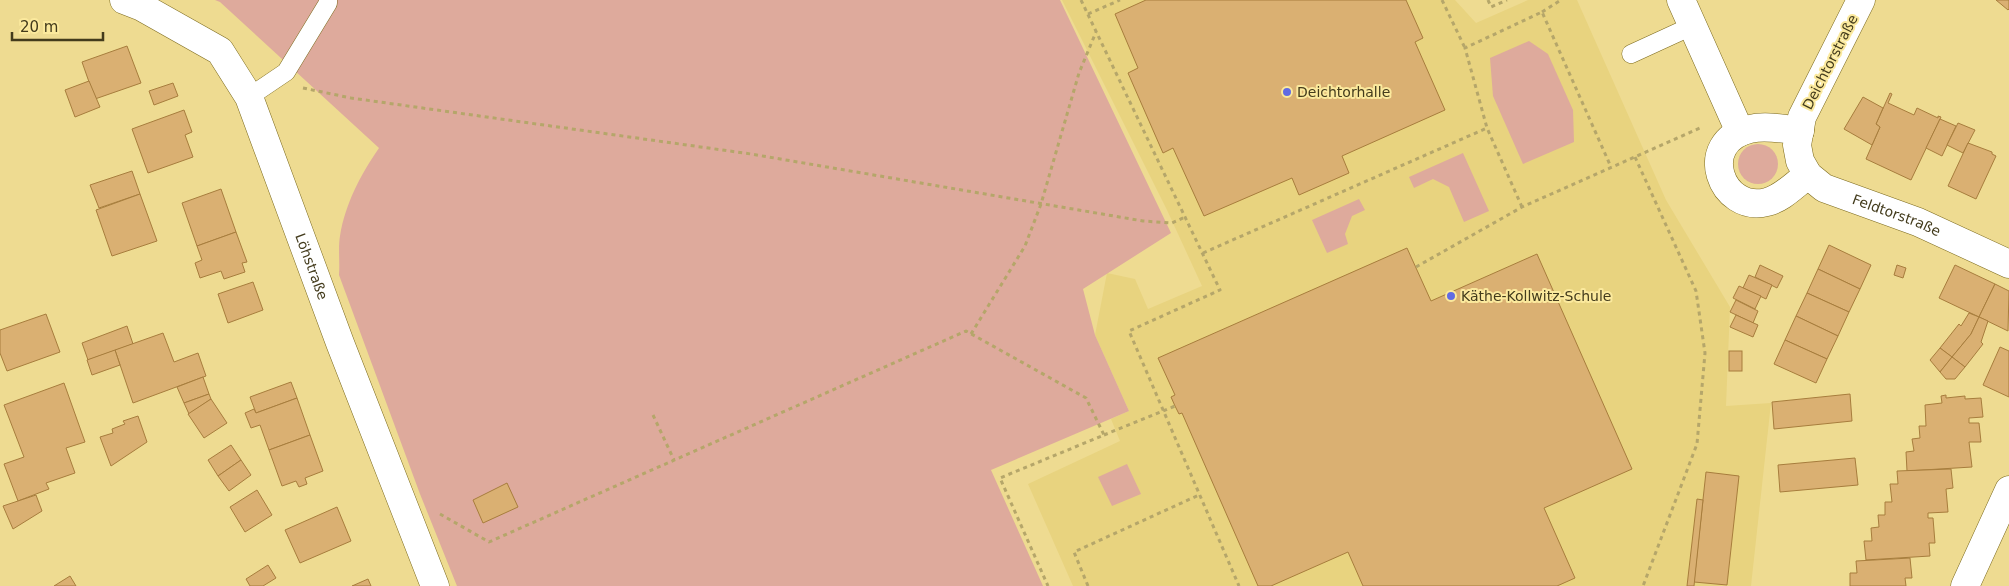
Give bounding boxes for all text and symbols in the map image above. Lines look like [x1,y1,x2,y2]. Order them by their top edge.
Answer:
scale bar [12,10,104,42]
street label: Deichtorstraße [1799,12,1861,112]
text: 20 m [20,18,58,36]
place label: Deichtorhalle [1297,84,1390,100]
marker: Deichtorhalle [1281,86,1293,98]
street label: Feldtorstraße [1850,191,1943,239]
street label: Löhstraße [292,231,331,302]
place label: Käthe-Kollwitz-Schule [1461,288,1611,304]
marker: Käthe-Kollwitz-Schule [1445,290,1457,302]

